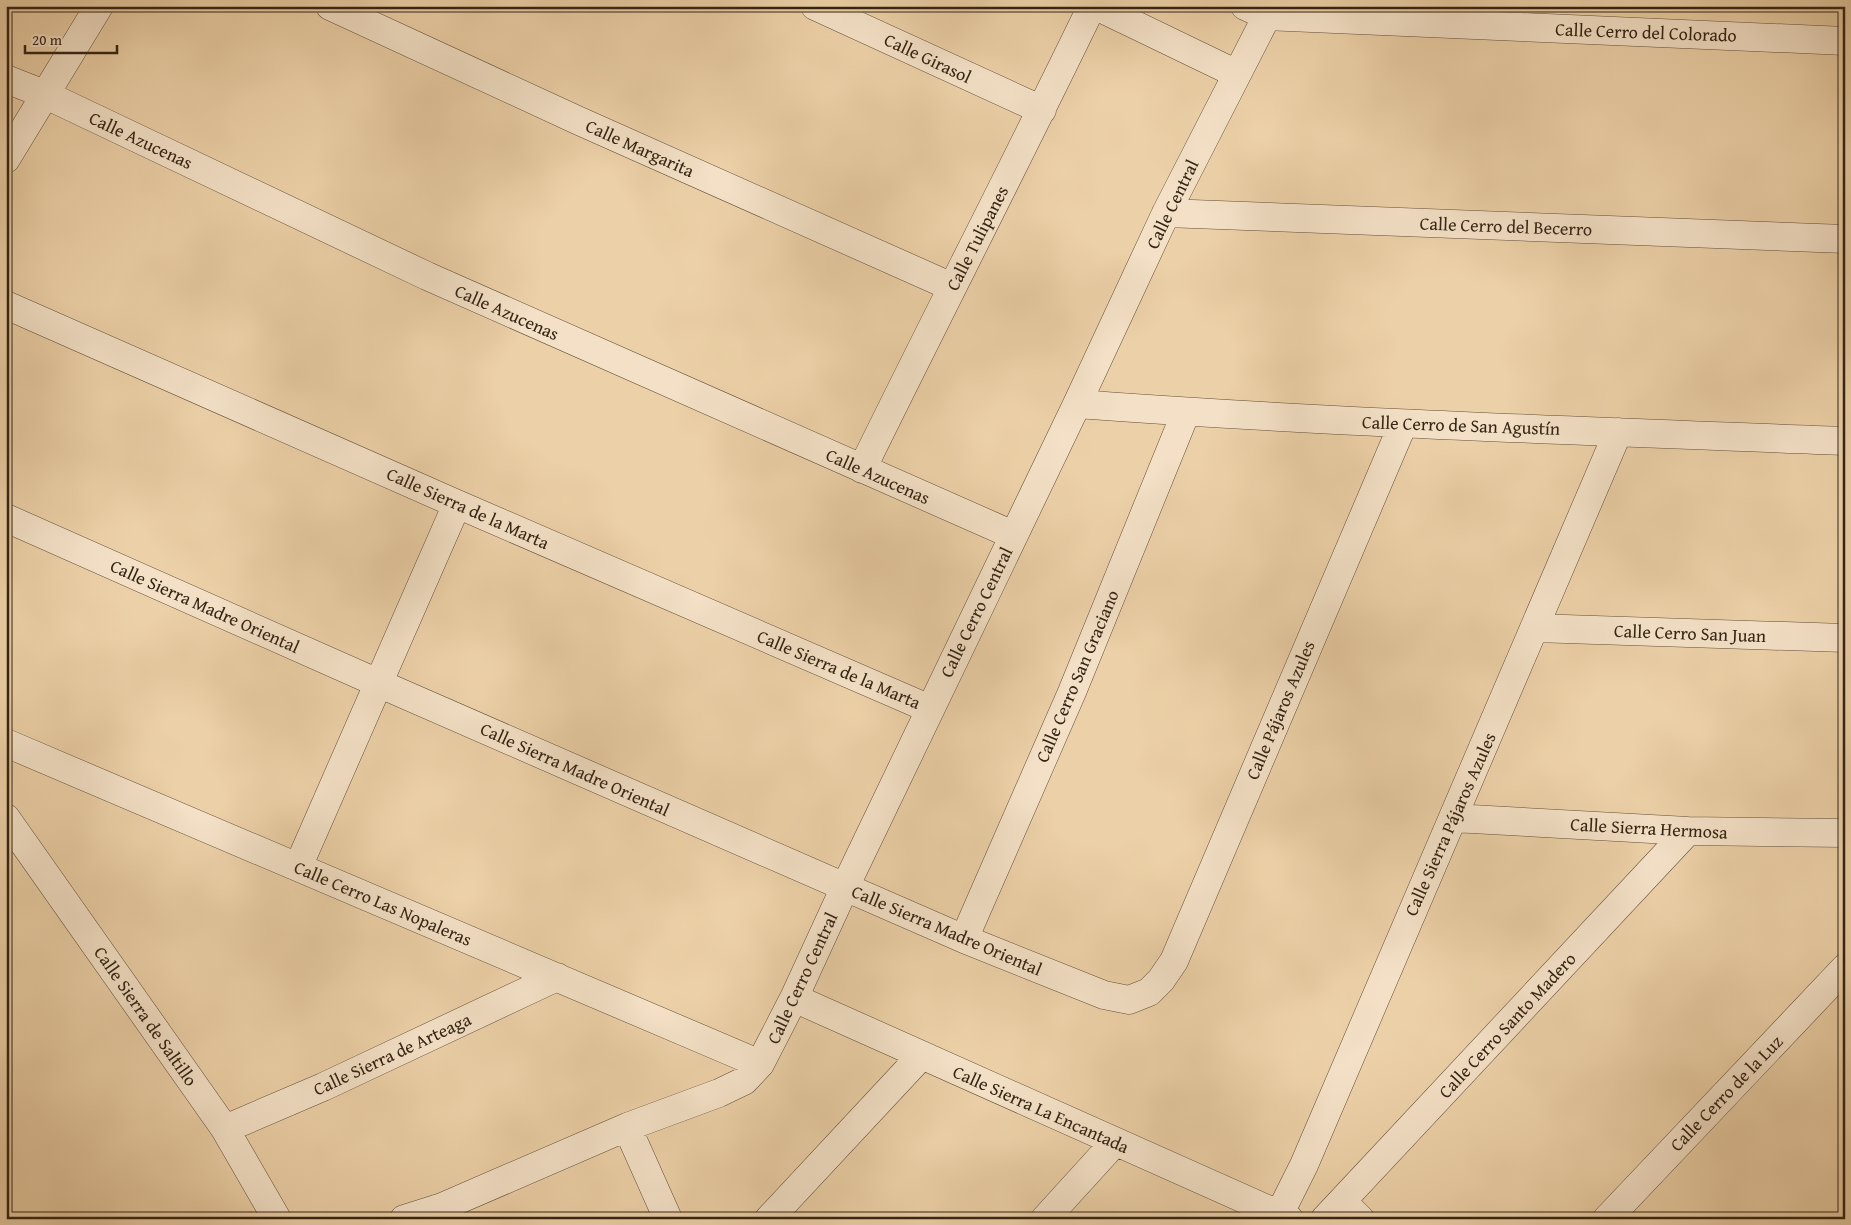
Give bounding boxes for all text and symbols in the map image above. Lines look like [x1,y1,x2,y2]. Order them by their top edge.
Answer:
street label: Calle Cerro del Colorado [1555,15,1737,49]
scale bar [25,22,118,54]
street label: Calle Girasol [880,26,976,90]
text: 20 m [32,29,63,50]
street label: Calle Azucenas [85,104,197,176]
street label: Calle Margarita [581,112,699,184]
street label: Calle Central [1139,155,1205,253]
street label: Calle Tulipanes [939,181,1015,295]
street label: Calle Cerro del Becerro [1419,209,1593,243]
street label: Calle Azucenas [451,277,563,347]
street label: Calle Cerro de San Agustín [1361,408,1561,442]
street label: Calle Azucenas [822,441,934,511]
street label: Calle Sierra de la Marta [382,460,554,556]
street label: Calle Cerro Central [933,542,1019,682]
street label: Calle Sierra Madre Oriental [106,552,304,660]
street label: Calle Cerro San Graciano [1028,585,1126,767]
street label: Calle Cerro San Juan [1614,617,1766,649]
street label: Calle Sierra de la Marta [753,622,925,716]
street label: Calle Pájaros Azules [1238,636,1322,784]
street label: Calle Sierra Madre Oriental [476,715,674,823]
street label: Calle Sierra Pájaros Azules [1397,728,1503,920]
street label: Calle Sierra Hermosa [1570,810,1729,846]
street label: Calle Cerro Las Nopaleras [290,853,476,953]
street label: Calle Sierra Madre Oriental [848,878,1046,982]
street label: Calle Cerro Central [760,908,844,1048]
street label: Calle Sierra de Saltillo [88,941,204,1091]
street label: Calle Cerro Santo Madero [1432,946,1582,1104]
street label: Calle Sierra de Arteaga [309,1005,476,1102]
street label: Calle Cerro de la Luz [1663,1029,1789,1157]
street label: Calle Sierra La Encantada [949,1058,1134,1160]

